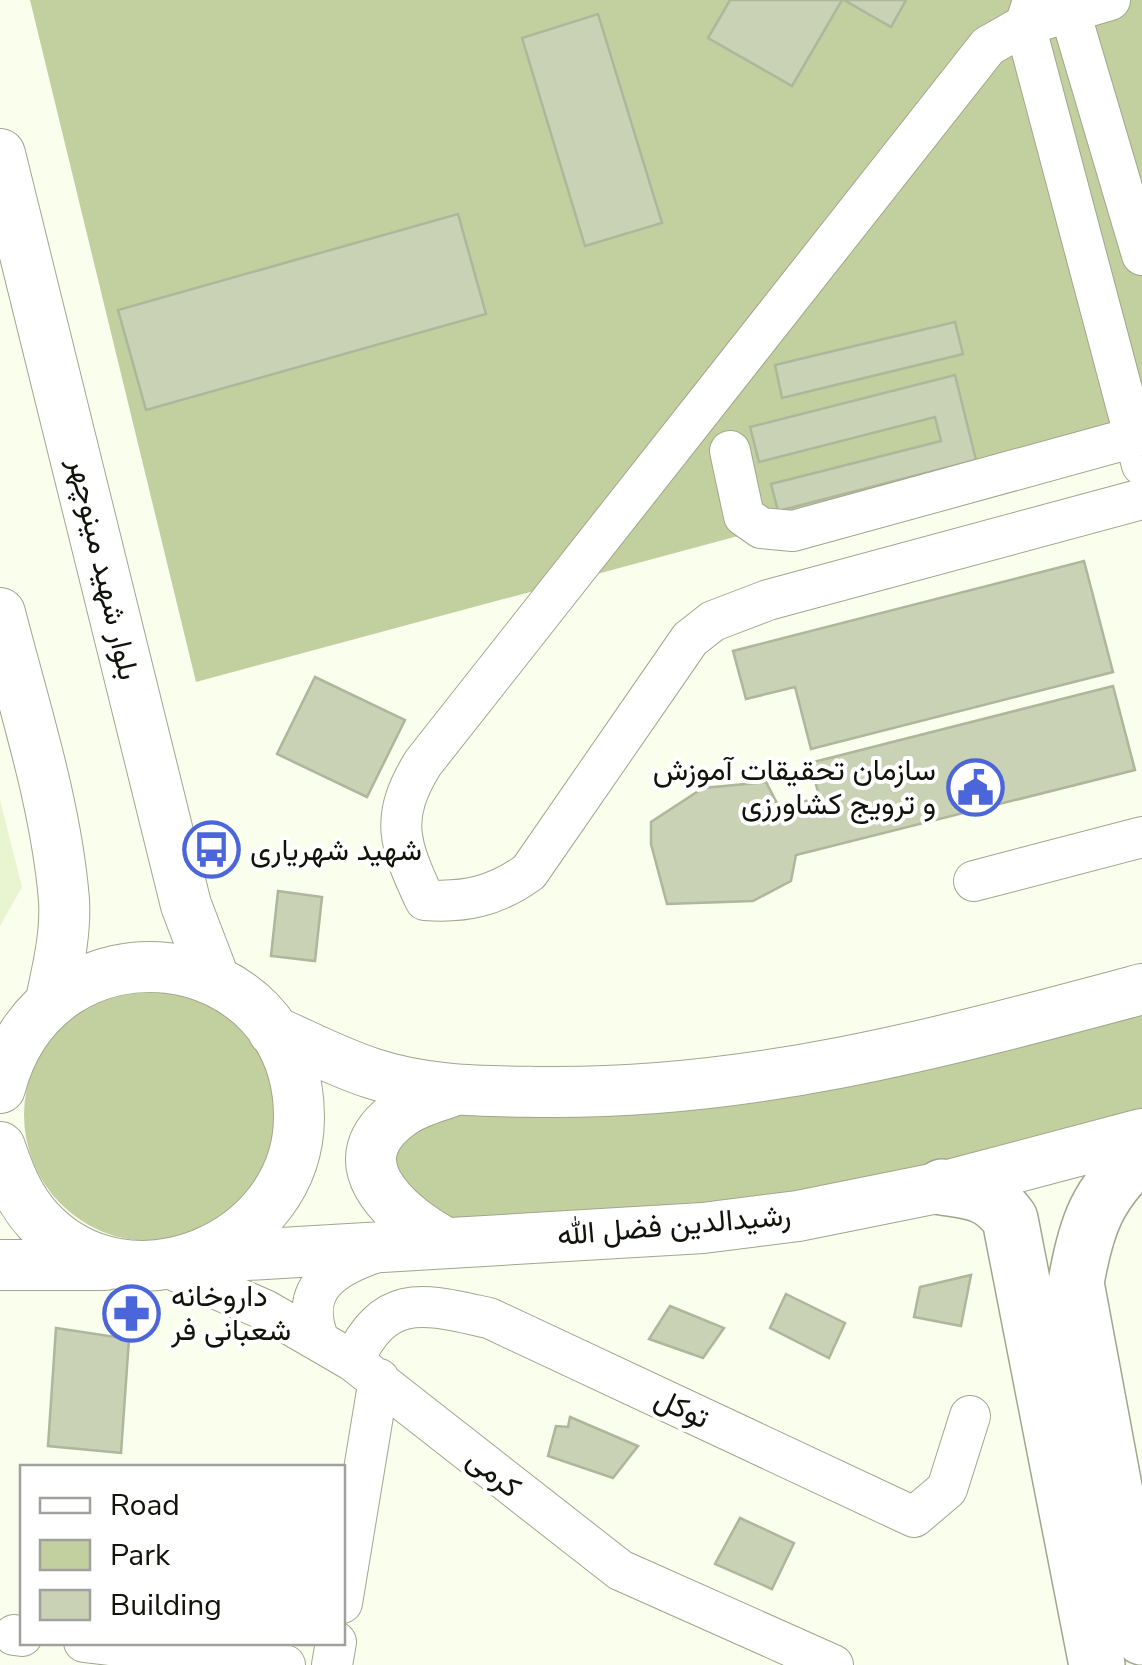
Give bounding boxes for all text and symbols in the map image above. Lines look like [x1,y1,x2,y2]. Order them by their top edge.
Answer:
street label: بلوار شهید مینوچهر [58,453,149,684]
place label: سازمان تحقیقات آموزش و ترویج کشاورزی [653,750,936,825]
public building icon: سازمان تحقیقات آموزش و ترویج کشاورزی [945,757,1005,817]
bus stop icon: شهید شهریاری [181,820,241,880]
place label: شهید شهریاری [250,830,422,871]
street label: رشیدالدین فضل الله [555,1195,793,1256]
place label: داروخانه شعبانی فر [170,1276,291,1351]
pharmacy icon: داروخانه شعبانی فر [102,1283,162,1343]
street label: توکل [648,1378,716,1439]
street label: کرمی [458,1439,529,1508]
legend [20,1465,345,1645]
text: Road [110,1485,180,1526]
text: Park [110,1535,171,1576]
text: Building [110,1585,222,1626]

